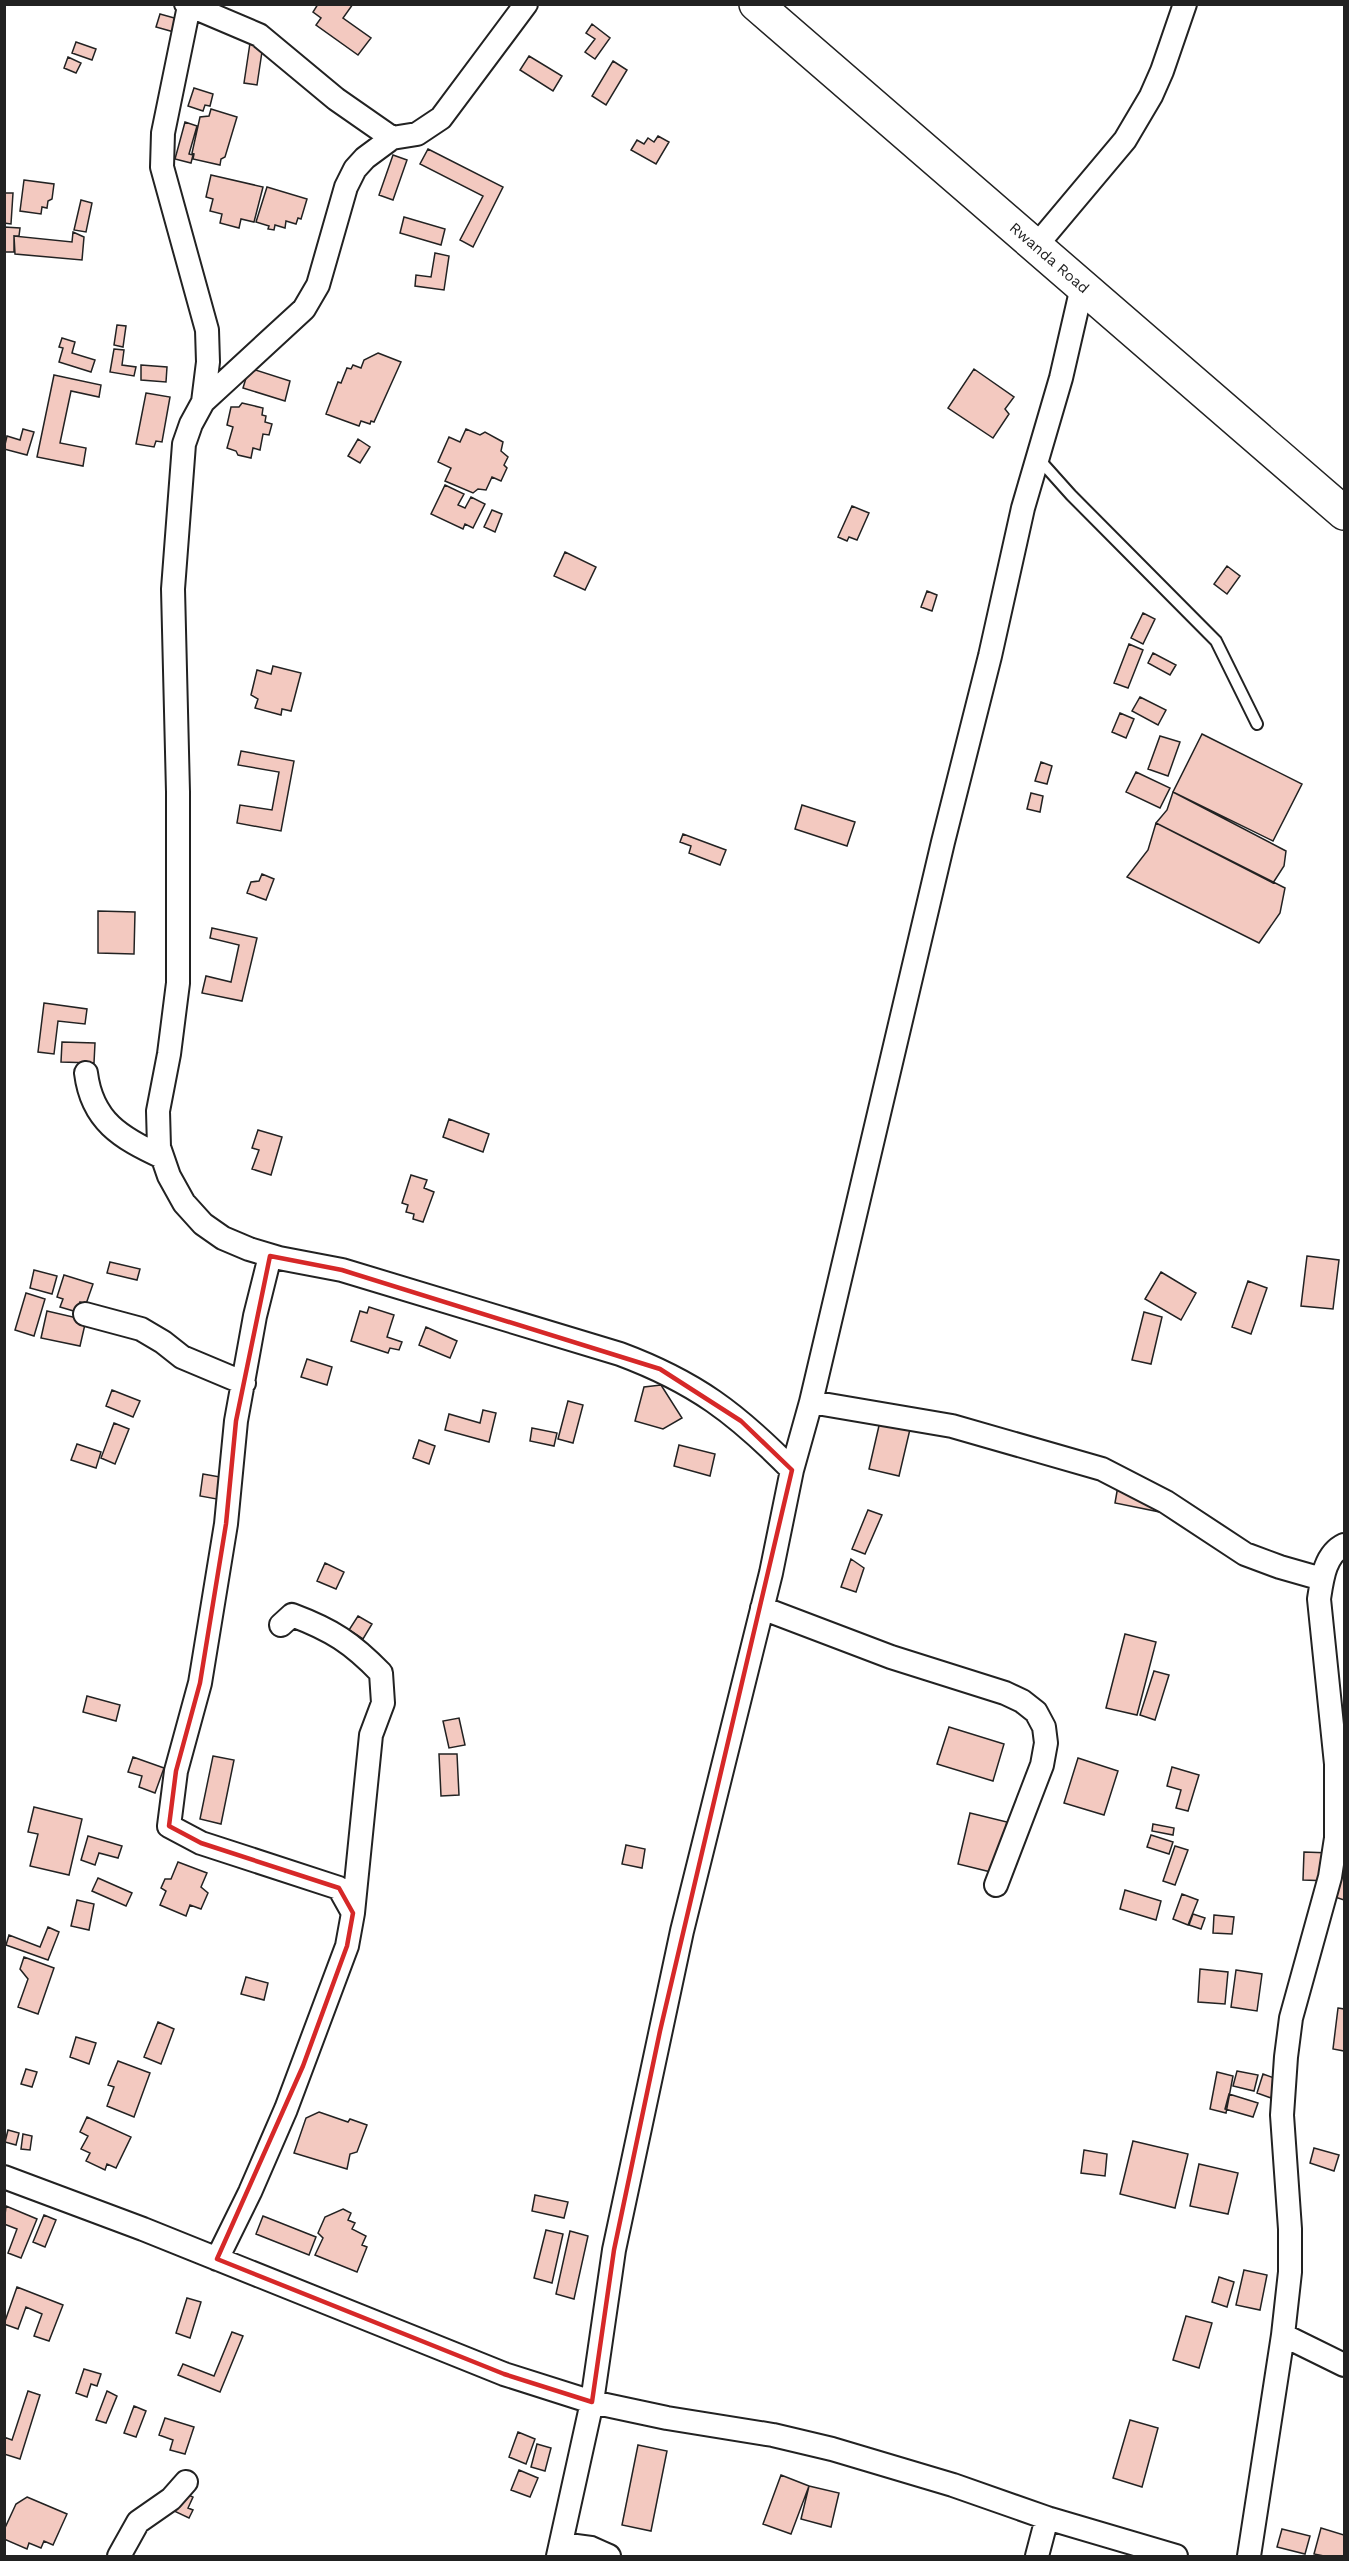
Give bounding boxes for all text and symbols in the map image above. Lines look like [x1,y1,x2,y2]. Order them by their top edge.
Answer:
street label: Rwanda Road [1006,219,1093,297]

